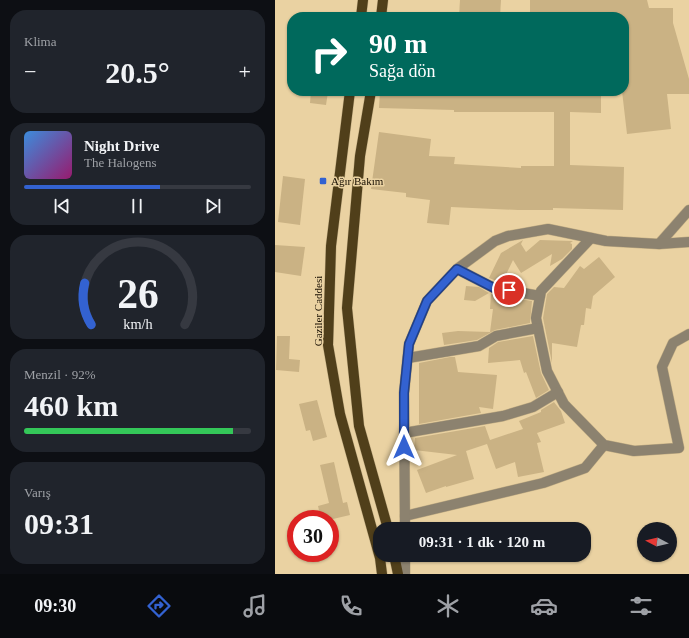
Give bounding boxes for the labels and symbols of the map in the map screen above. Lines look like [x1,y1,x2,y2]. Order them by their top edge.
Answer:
place label: Ağır Bakım [331,175,384,187]
marker: Ağır Bakım [318,176,328,186]
pin [492,273,526,307]
street label: Gaziler Caddesi [312,276,324,346]
position arrow [383,426,425,468]
speed limit sign: 30 [287,510,339,562]
north arrow [637,522,677,562]

